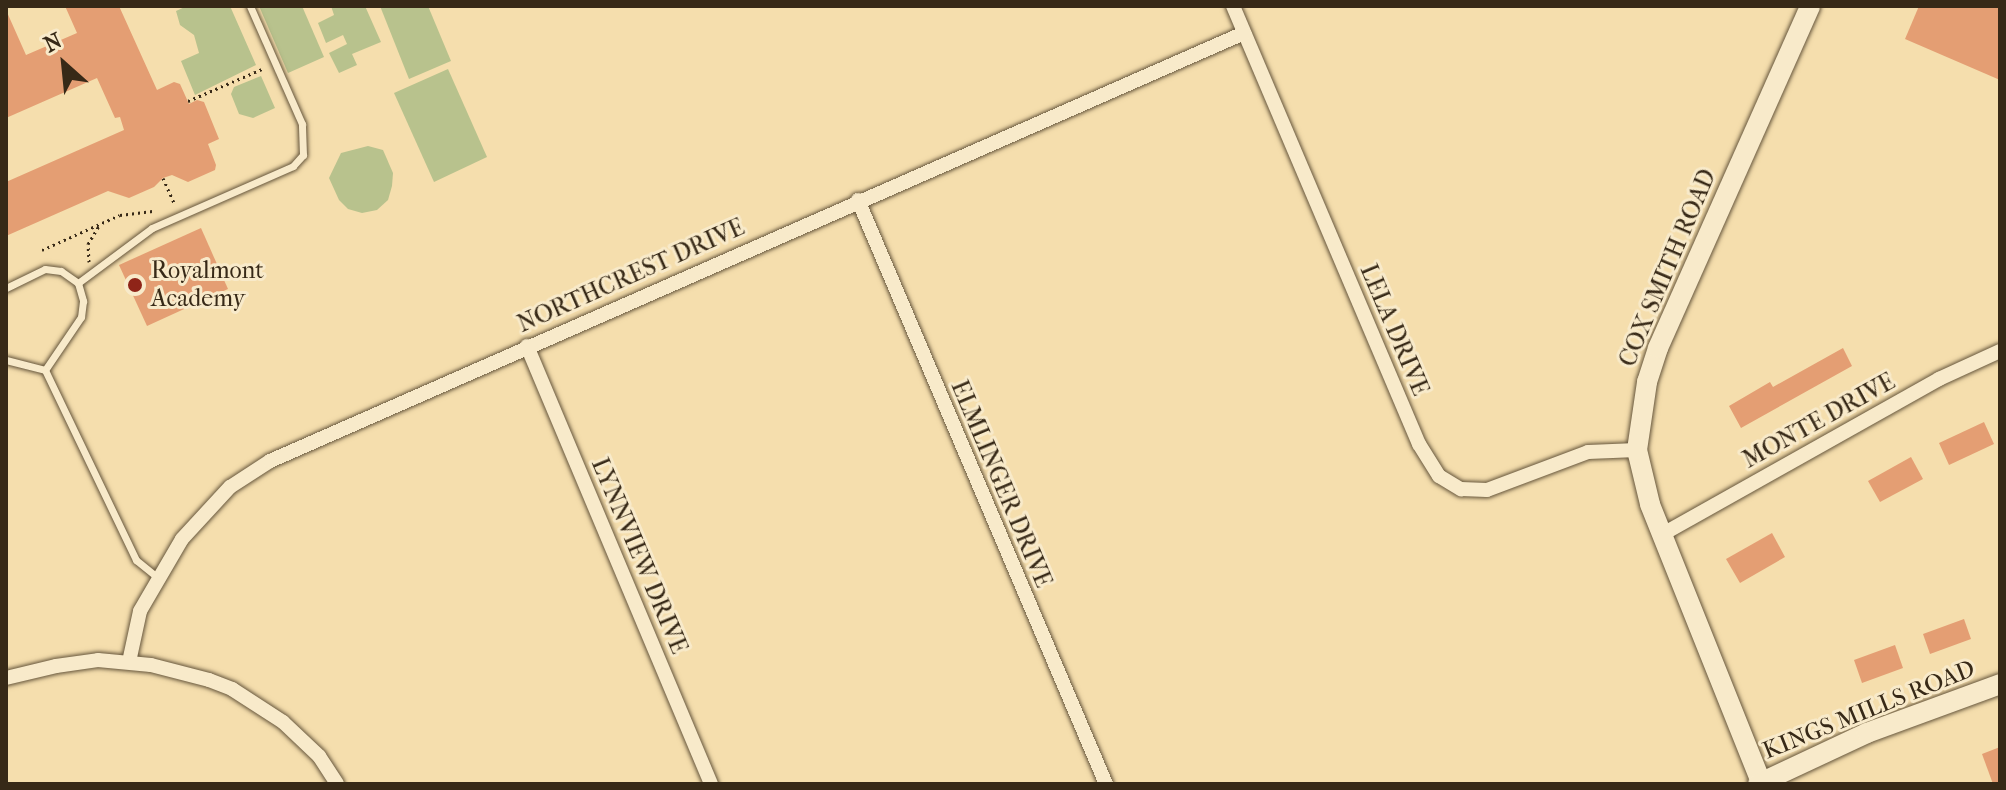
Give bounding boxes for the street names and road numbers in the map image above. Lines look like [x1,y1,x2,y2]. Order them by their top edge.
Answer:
street label: COX SMITH ROAD [1613,165,1723,371]
street label: NORTHCREST DRIVE [513,213,749,339]
street label: LELA DRIVE [1353,260,1435,400]
street label: MONTE DRIVE [1738,367,1900,475]
street label: ELMLINGER DRIVE [944,376,1058,592]
street label: LYNNVIEW DRIVE [585,454,693,658]
street label: KINGS MILLS ROAD [1759,654,1979,766]

